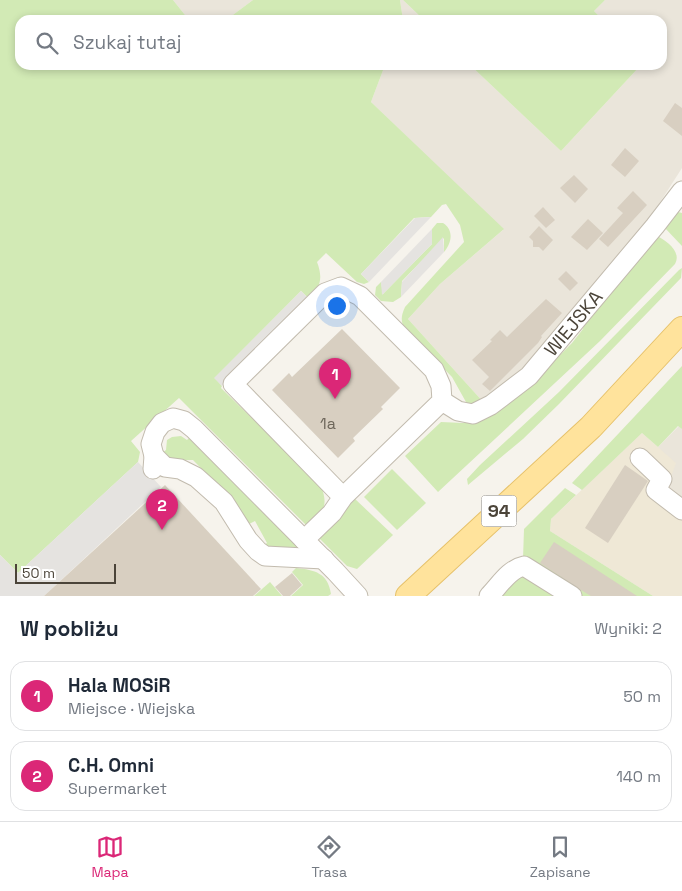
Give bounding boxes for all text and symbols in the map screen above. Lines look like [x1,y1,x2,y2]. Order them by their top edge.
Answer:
search box [15,15,667,70]
icon: search [33,29,61,57]
text: Szukaj tutaj [73,30,181,55]
street label: WIEJSKA [539,285,608,361]
your location [324,293,350,319]
pin: 1 [319,358,351,399]
house number: 1a [320,413,336,434]
pin: 2 [146,489,178,530]
road number: 94 [482,496,516,526]
scale bar [15,561,116,584]
text: 50 m [22,564,55,582]
text: W pobliżu [20,615,119,642]
text: Wyniki: 2 [594,618,662,639]
text: Hala MOSiR [68,673,171,698]
text: 1 [33,686,41,707]
text: 50 m [623,686,661,707]
text: Miejsce · Wiejska [68,698,195,719]
text: C.H. Omni [68,753,154,778]
text: 2 [32,766,42,787]
text: 140 m [616,766,661,787]
text: Supermarket [68,778,167,799]
tab: Mapa [91,833,129,881]
tab: Trasa [311,833,347,881]
tab: Zapisane [530,833,591,881]

